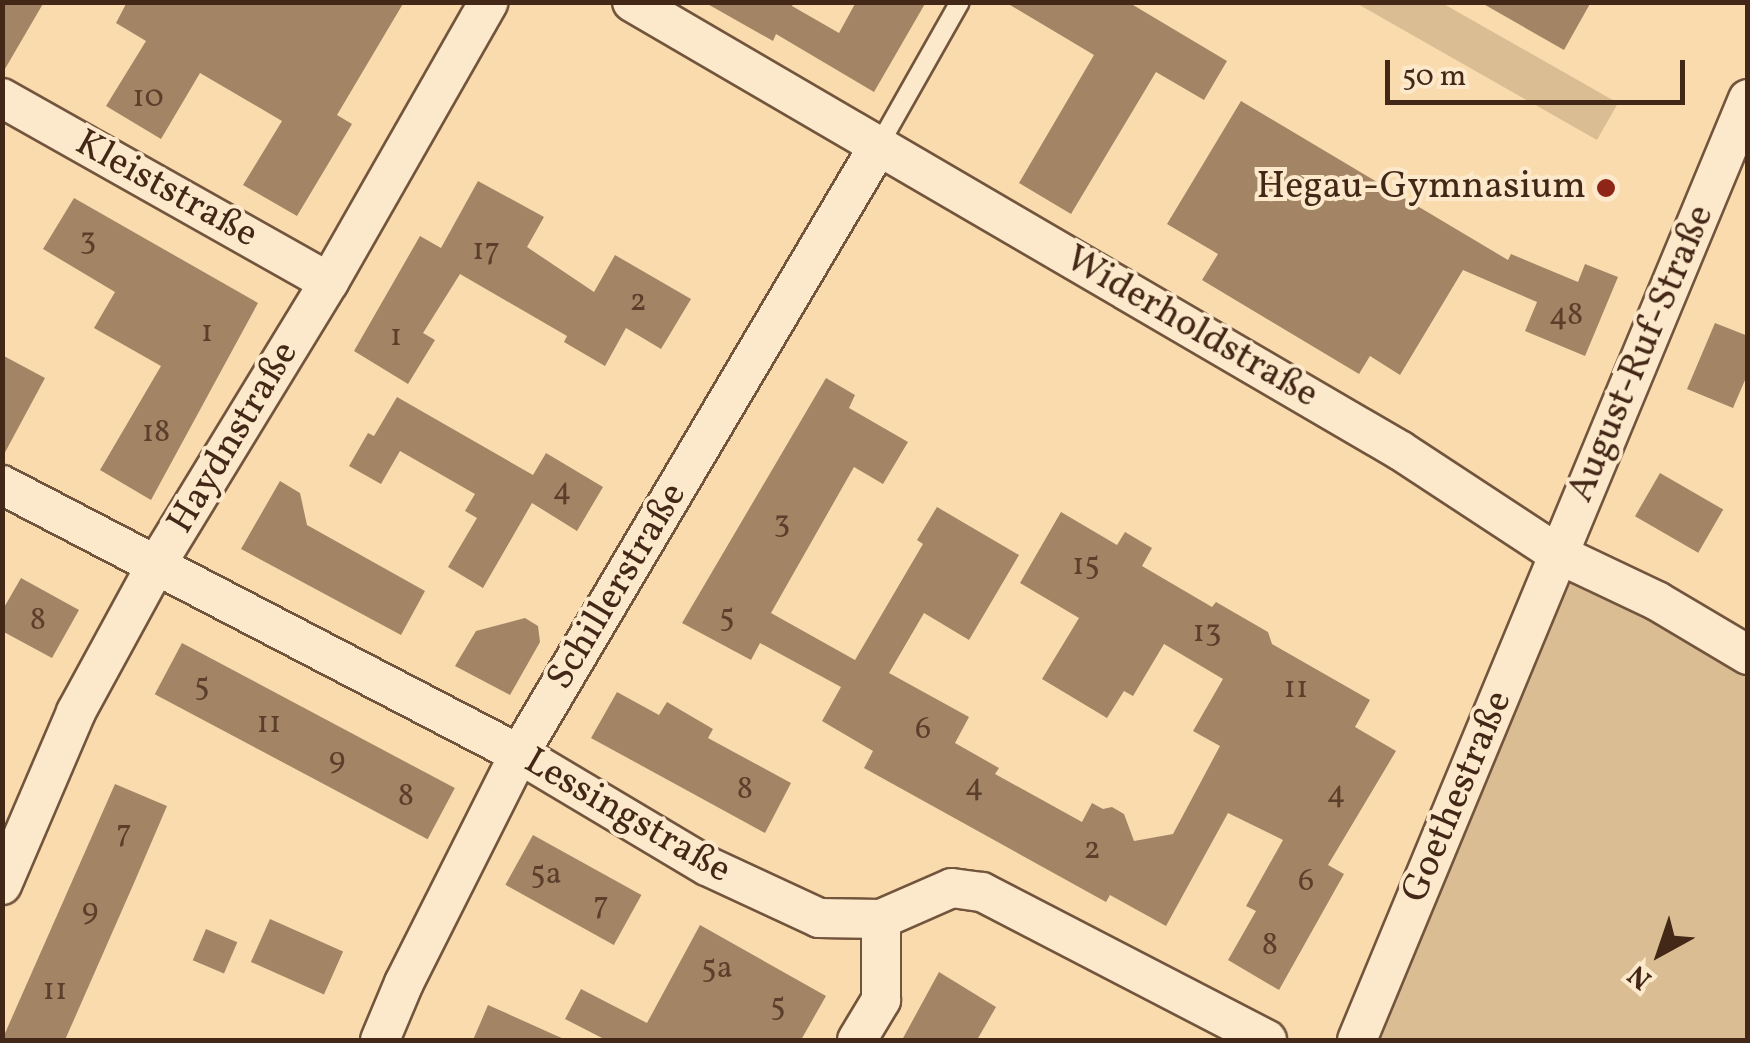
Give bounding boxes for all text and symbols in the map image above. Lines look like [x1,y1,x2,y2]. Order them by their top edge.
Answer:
scale bar [1390,40,1690,102]
text: 50 m [1402,56,1466,98]
house number: 10 [132,79,164,117]
street label: Kleiststraße [67,121,265,259]
place label: Hegau-Gymnasium [1257,165,1586,211]
marker: Hegau-Gymnasium [1595,177,1617,199]
street label: August-Ruf-Straße [1559,199,1725,509]
house number: 3 [80,222,96,260]
house number: 17 [472,232,500,270]
street label: Widerholdstraße [1057,237,1325,419]
house number: 2 [629,283,647,321]
house number: 48 [1549,297,1583,335]
house number: 1 [201,314,213,352]
house number: 1 [390,318,402,356]
street label: Haydnstraße [159,334,309,542]
house number: 18 [142,414,170,452]
house number: 4 [552,472,572,510]
street label: Schillerstraße [538,475,698,699]
house number: 3 [774,505,790,543]
house number: 15 [1072,547,1100,585]
house number: 5 [719,599,735,637]
house number: 8 [30,602,46,640]
house number: 13 [1193,614,1221,652]
house number: 5 [194,668,210,706]
house number: 11 [1284,670,1308,708]
street label: Goethestraße [1393,684,1523,910]
house number: 11 [257,705,281,743]
house number: 6 [915,711,931,749]
street label: Lessingstraße [516,740,738,894]
house number: 9 [329,741,345,779]
house number: 4 [964,768,984,806]
house number: 8 [737,771,753,809]
house number: 4 [1326,775,1346,813]
house number: 8 [398,778,414,816]
house number: 7 [116,814,132,852]
house number: 2 [1083,831,1101,869]
house number: 5a [530,856,562,894]
house number: 6 [1298,863,1314,901]
house number: 7 [593,886,609,924]
house number: 9 [82,892,98,930]
north arrow [1610,903,1710,1003]
house number: 8 [1262,927,1278,965]
house number: 5a [701,950,733,988]
text: N [1620,955,1661,998]
house number: 11 [43,972,67,1010]
house number: 5 [770,988,786,1026]

